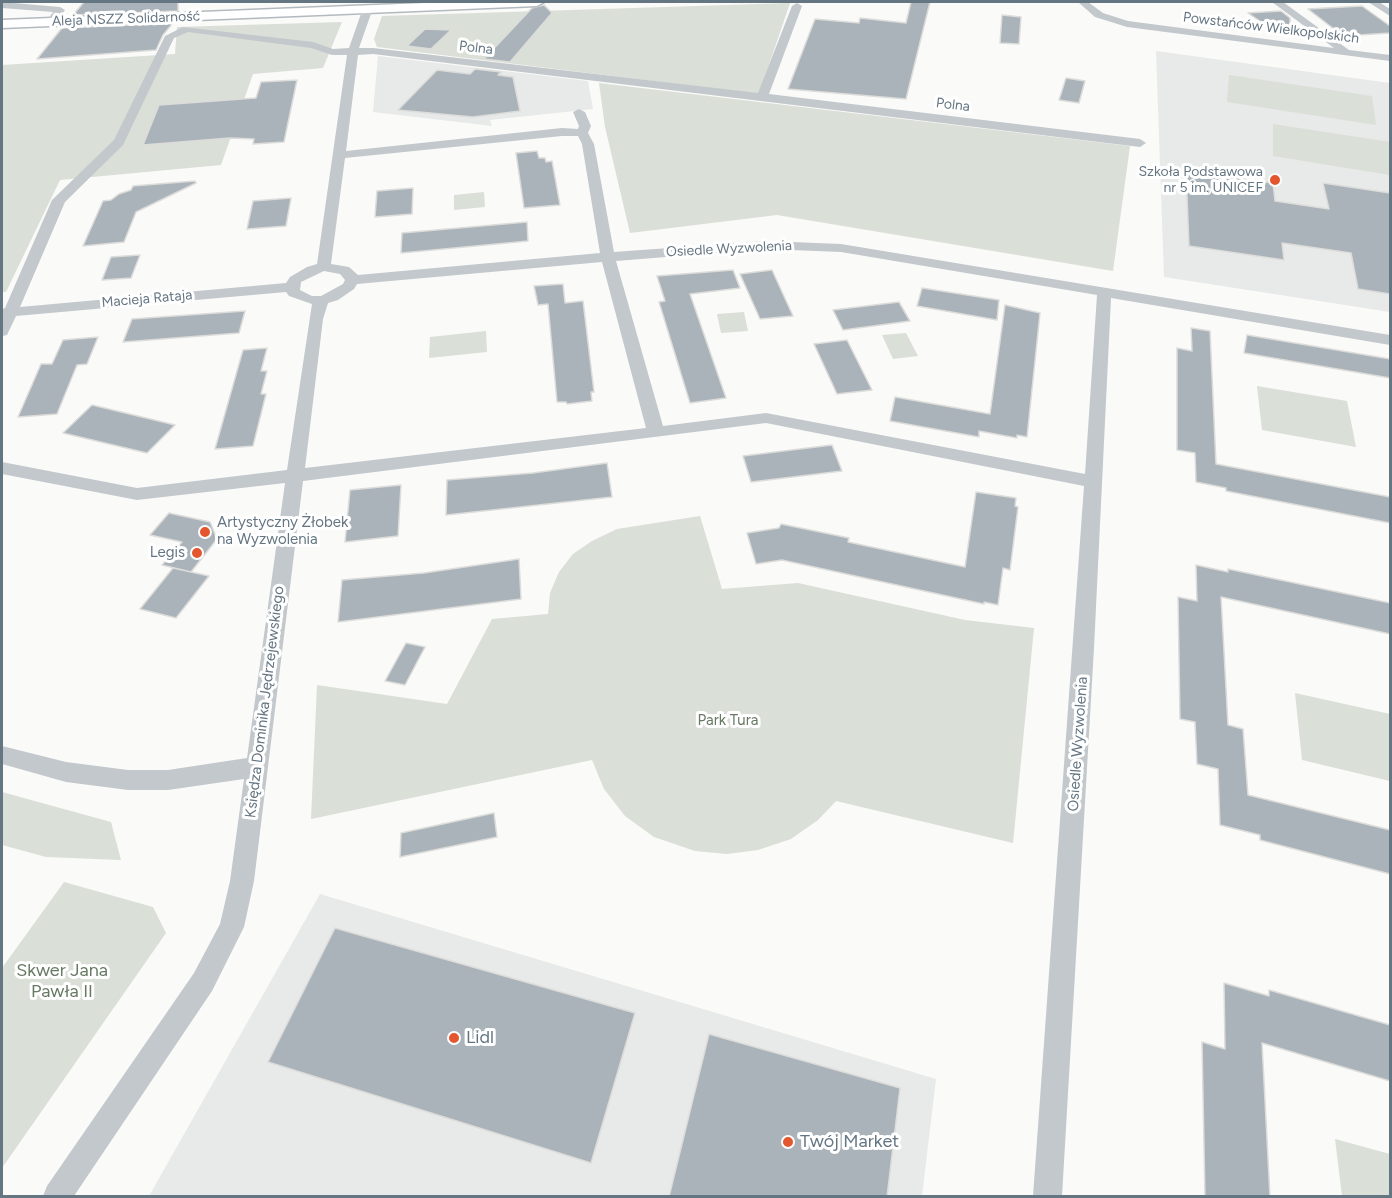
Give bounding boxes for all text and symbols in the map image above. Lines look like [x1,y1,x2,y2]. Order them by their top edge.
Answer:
street label: Aleja NSZZ Solidarność [51,8,201,30]
street label: Powstańców Wielkopolskich [1182,9,1360,47]
street label: Polna [458,38,494,58]
street label: Polna [935,95,971,115]
place label: Szkoła Podstawowa nr 5 im. UNICEF [1138,164,1263,196]
marker: Szkoła Podstawowa nr 5 im. UNICEF [1268,173,1282,187]
street label: Osiedle Wyzwolenia [666,237,792,261]
street label: Macieja Rataja [101,287,193,311]
place label: Artystyczny Żłobek na Wyzwolenia [217,514,348,549]
marker: Artystyczny Żłobek na Wyzwolenia [198,525,212,539]
place label: Legis [150,544,185,562]
marker: Legis [190,546,204,560]
street label: Księdza Dominika Jędrzejewskiego [242,585,288,819]
street label: Osiedle Wyzwolenia [1064,676,1092,812]
park label: Park Tura [698,712,758,730]
park label: Skwer Jana Pawła II [16,960,108,1002]
place label: Lidl [466,1027,494,1049]
marker: Lidl [447,1031,461,1045]
place label: Twój Market [800,1131,899,1153]
marker: Twój Market [781,1135,795,1149]

